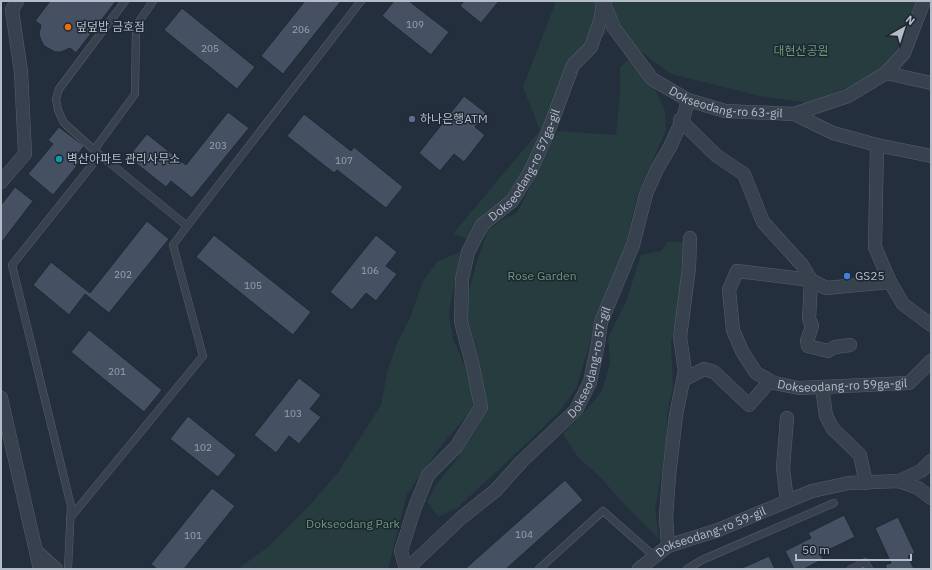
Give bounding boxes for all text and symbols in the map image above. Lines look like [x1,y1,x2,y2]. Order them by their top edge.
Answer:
north arrow [884,8,924,48]
text: N [903,12,918,28]
house number: 109 [406,18,424,31]
place label: 덮덮밥 금호점 [76,19,145,34]
marker: 덮덮밥 금호점 [63,22,73,32]
house number: 206 [292,23,310,36]
house number: 205 [201,42,219,55]
park label: 대현산공원 [773,43,829,58]
street label: Dokseodang-ro 63-gil [666,83,783,121]
street label: Dokseodang-ro 57ga-gil [485,107,563,224]
place label: 하나은행ATM [420,111,488,126]
marker: 하나은행ATM [407,114,417,124]
house number: 203 [209,139,227,152]
place label: 벽산아파트 관리사무소 [67,151,180,166]
marker: 벽산아파트 관리사무소 [54,154,64,164]
house number: 107 [335,154,353,167]
house number: 106 [361,264,379,277]
house number: 202 [114,268,132,281]
park label: Rose Garden [508,268,576,283]
place label: GS25 [855,268,885,283]
marker: GS25 [842,271,852,281]
house number: 105 [244,279,262,292]
street label: Dokseodang-ro 57-gil [564,304,614,421]
house number: 201 [108,365,126,378]
street label: Dokseodang-ro 59ga-gil [776,375,907,395]
house number: 103 [284,407,302,420]
house number: 102 [194,441,212,454]
street label: Dokseodang-ro 59-gil [652,503,768,560]
park label: Dokseodang Park [306,516,401,531]
house number: 104 [515,528,533,541]
house number: 101 [184,529,202,542]
scale bar [796,536,911,562]
text: 50 m [802,542,830,557]

